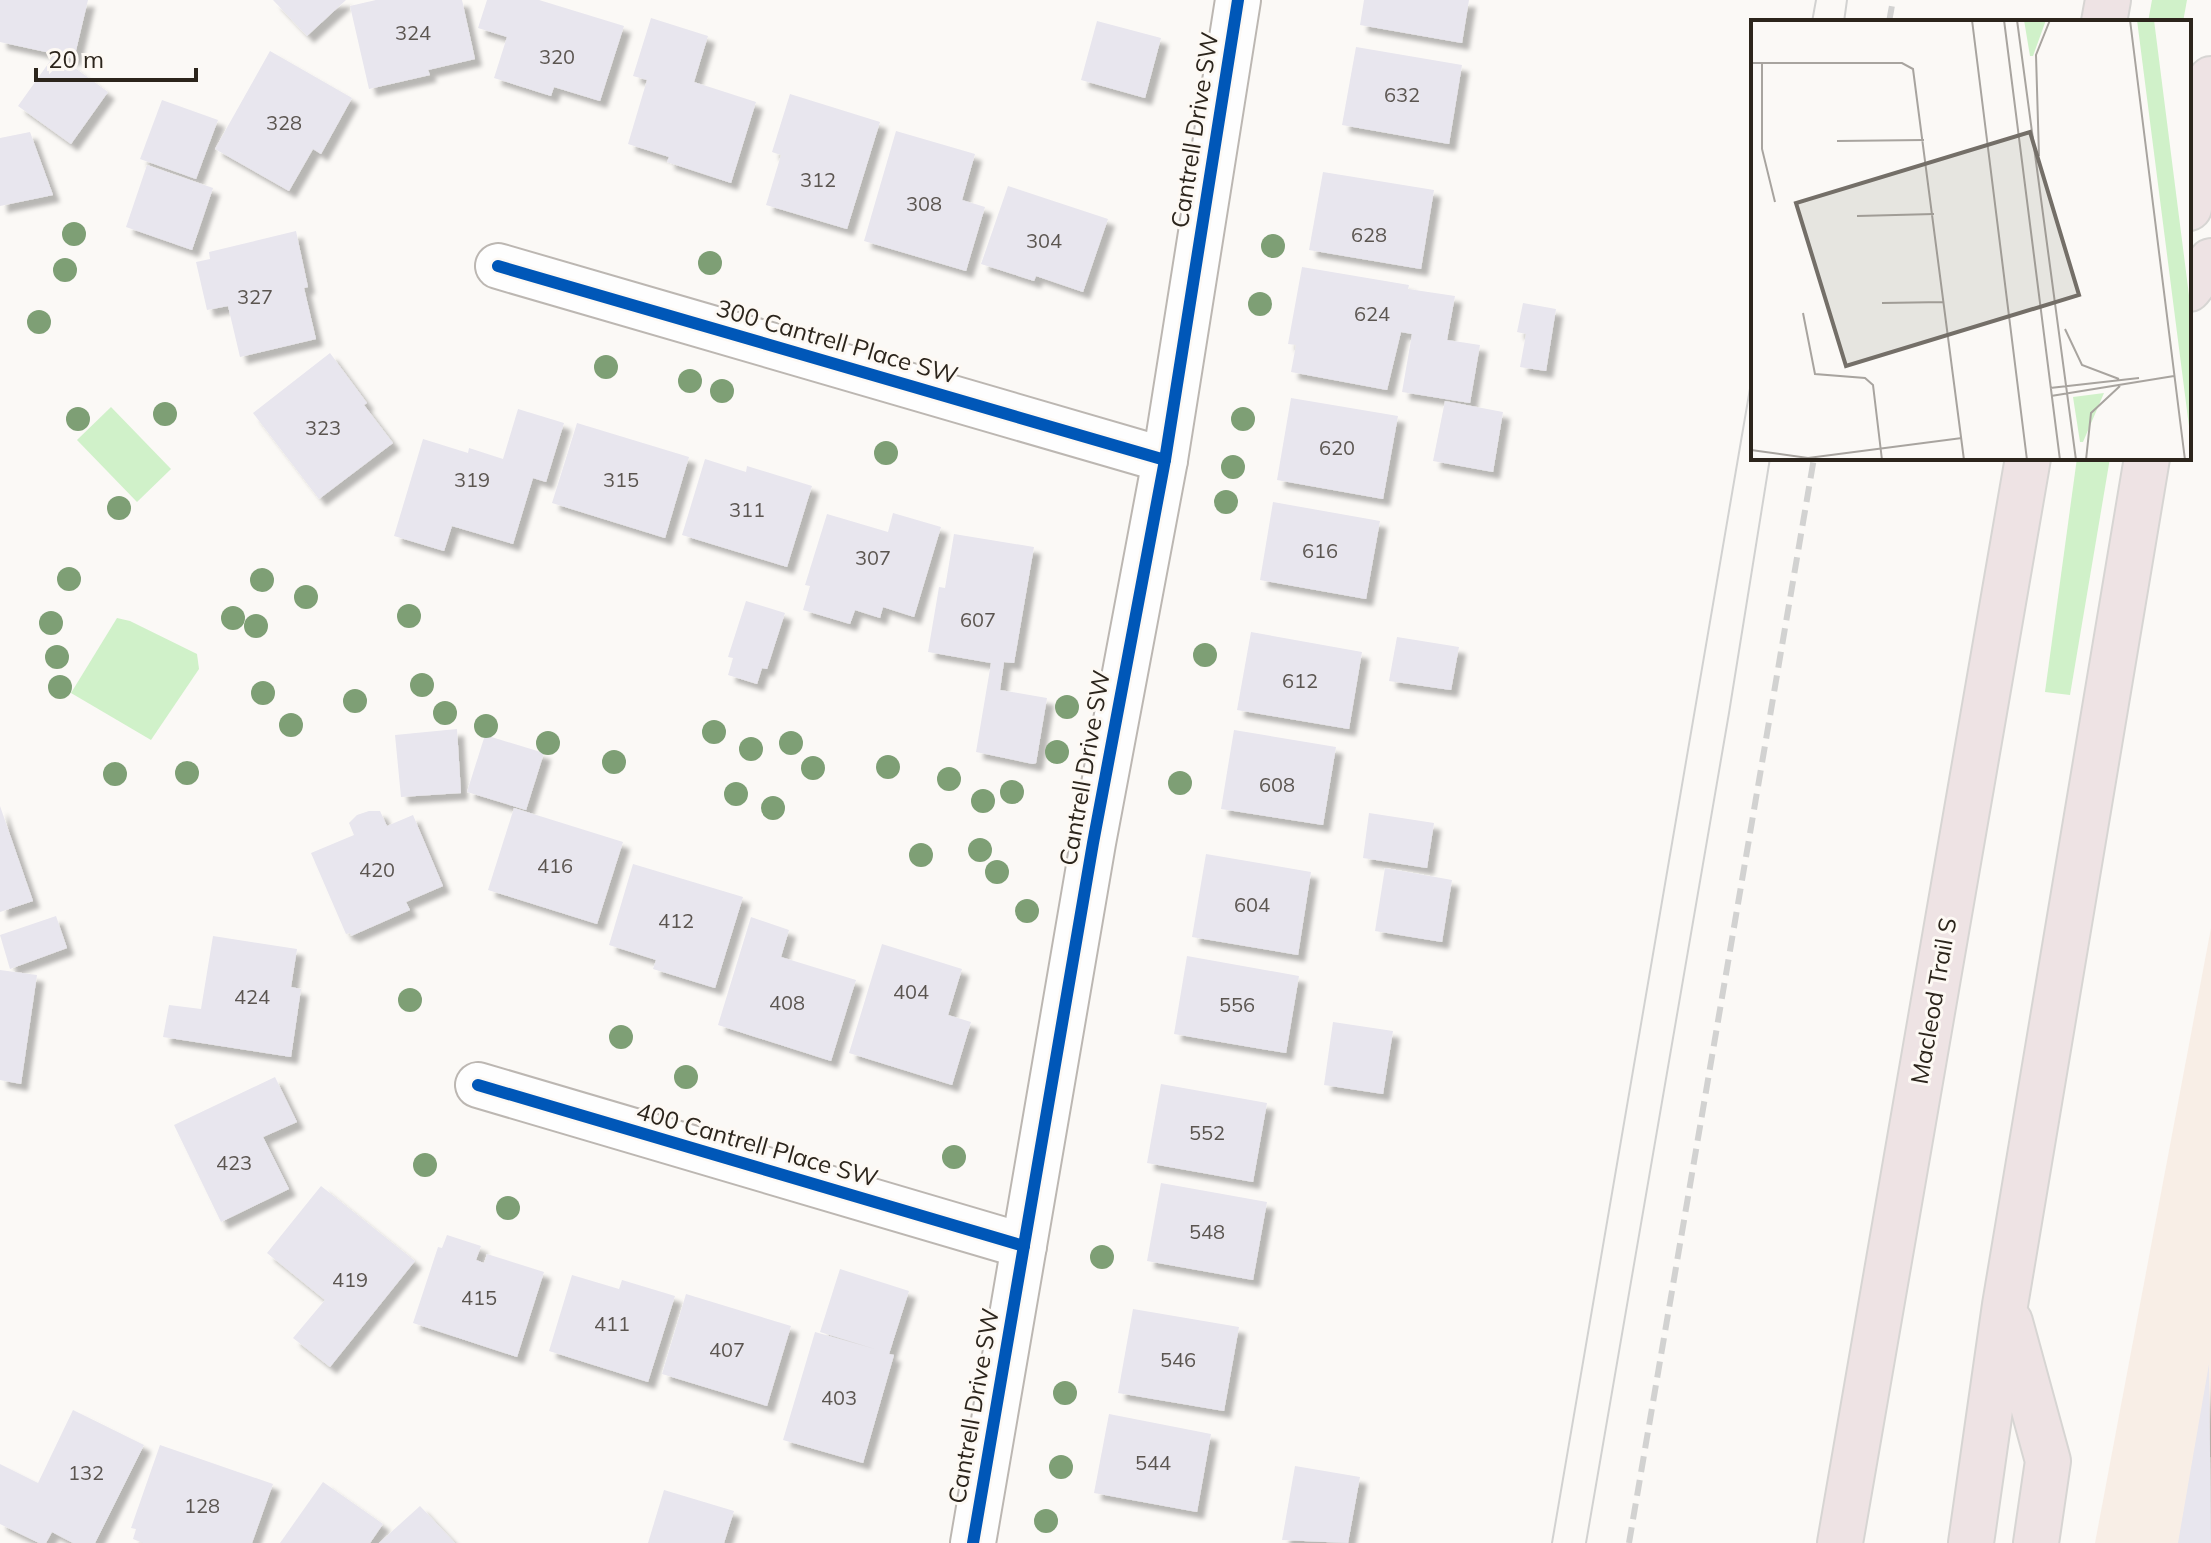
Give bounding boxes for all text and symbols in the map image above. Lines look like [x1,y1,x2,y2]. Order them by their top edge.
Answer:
house number: 324 [395,20,431,45]
inset map [1751,20,2191,460]
street label: Cantrell Drive SW [1164,30,1224,230]
scale bar [36,32,196,82]
text: 20 m [48,44,104,74]
house number: 320 [539,44,575,69]
house number: 632 [1384,82,1420,107]
house number: 328 [266,110,302,135]
house number: 312 [800,167,836,192]
house number: 308 [906,191,942,216]
house number: 628 [1351,222,1387,247]
house number: 304 [1026,228,1062,253]
house number: 327 [237,284,273,309]
street label: 300 Cantrell Place SW [713,292,961,390]
house number: 624 [1354,301,1390,326]
house number: 323 [305,415,341,440]
house number: 620 [1319,435,1355,460]
house number: 319 [454,467,490,492]
house number: 315 [603,467,639,492]
house number: 311 [729,497,765,522]
house number: 616 [1302,538,1338,563]
house number: 307 [855,545,891,570]
house number: 607 [960,607,996,632]
street label: Cantrell Drive SW [1052,668,1116,868]
house number: 612 [1282,668,1318,693]
house number: 608 [1259,772,1295,797]
house number: 416 [537,853,573,878]
house number: 420 [359,857,395,882]
house number: 604 [1234,892,1270,917]
house number: 412 [658,908,694,933]
street label: Macleod Trail S [1904,915,1962,1086]
house number: 404 [893,979,929,1004]
house number: 424 [234,984,270,1009]
house number: 408 [769,990,805,1015]
house number: 556 [1219,992,1255,1017]
street label: 400 Cantrell Place SW [633,1095,881,1193]
house number: 552 [1189,1120,1225,1145]
house number: 423 [216,1150,252,1175]
house number: 548 [1189,1219,1225,1244]
house number: 419 [332,1267,368,1292]
house number: 415 [461,1285,497,1310]
street label: Cantrell Drive SW [941,1306,1005,1506]
house number: 411 [594,1311,630,1336]
house number: 407 [709,1337,745,1362]
house number: 546 [1160,1347,1196,1372]
house number: 403 [821,1385,857,1410]
house number: 544 [1135,1450,1171,1475]
house number: 132 [68,1460,104,1485]
house number: 128 [184,1493,220,1518]

